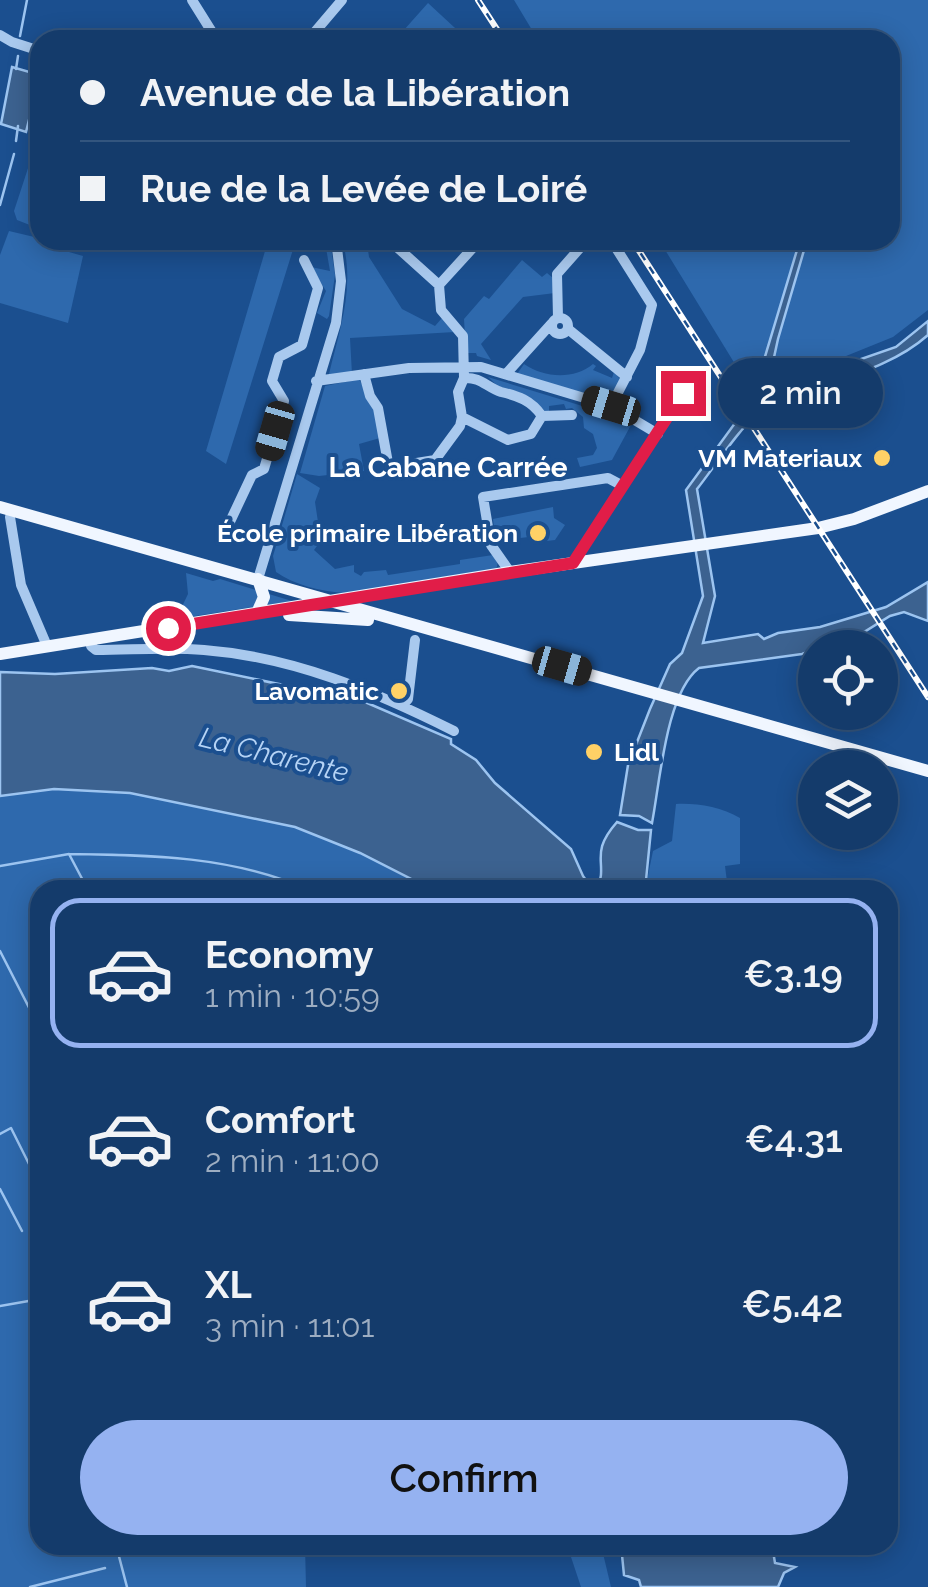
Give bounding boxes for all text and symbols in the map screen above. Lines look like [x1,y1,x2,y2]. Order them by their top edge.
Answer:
text: Avenue de la Libération [140,70,570,115]
text: Rue de la Levée de Loiré [140,166,587,211]
callout: 2 min [718,358,883,428]
route end [661,371,706,416]
text: 2 min [760,374,841,411]
car [578,383,644,429]
car [252,398,298,464]
place label: VM Materiaux [698,443,863,473]
marker: VM Materiaux [871,447,893,469]
district label: La Cabane Carrée [329,451,568,484]
place label: École primaire Libération [217,518,518,548]
marker: École primaire Libération [527,522,549,544]
route start [146,606,191,651]
map controls [798,630,898,850]
button: locate [798,630,898,730]
car [529,643,595,689]
place label: Lavomatic [255,676,379,706]
marker: Lavomatic [388,680,410,702]
water label: La Charente [196,721,352,789]
place label: Lidl [614,737,659,767]
marker: Lidl [583,741,605,763]
button: layers [798,750,898,850]
icon: car [85,928,175,1018]
text: Economy [205,932,374,977]
text: €3.19 [743,951,843,996]
text: 1 min · 10:59 [205,977,380,1014]
icon: car [85,1093,175,1183]
text: Comfort [205,1097,355,1142]
text: €4.31 [744,1116,843,1161]
text: 2 min · 11:00 [205,1142,380,1179]
icon: car [85,1258,175,1348]
text: XL [205,1262,252,1307]
text: €5.42 [741,1281,843,1326]
text: 3 min · 11:01 [205,1307,374,1344]
button: Confirm [80,1420,848,1535]

